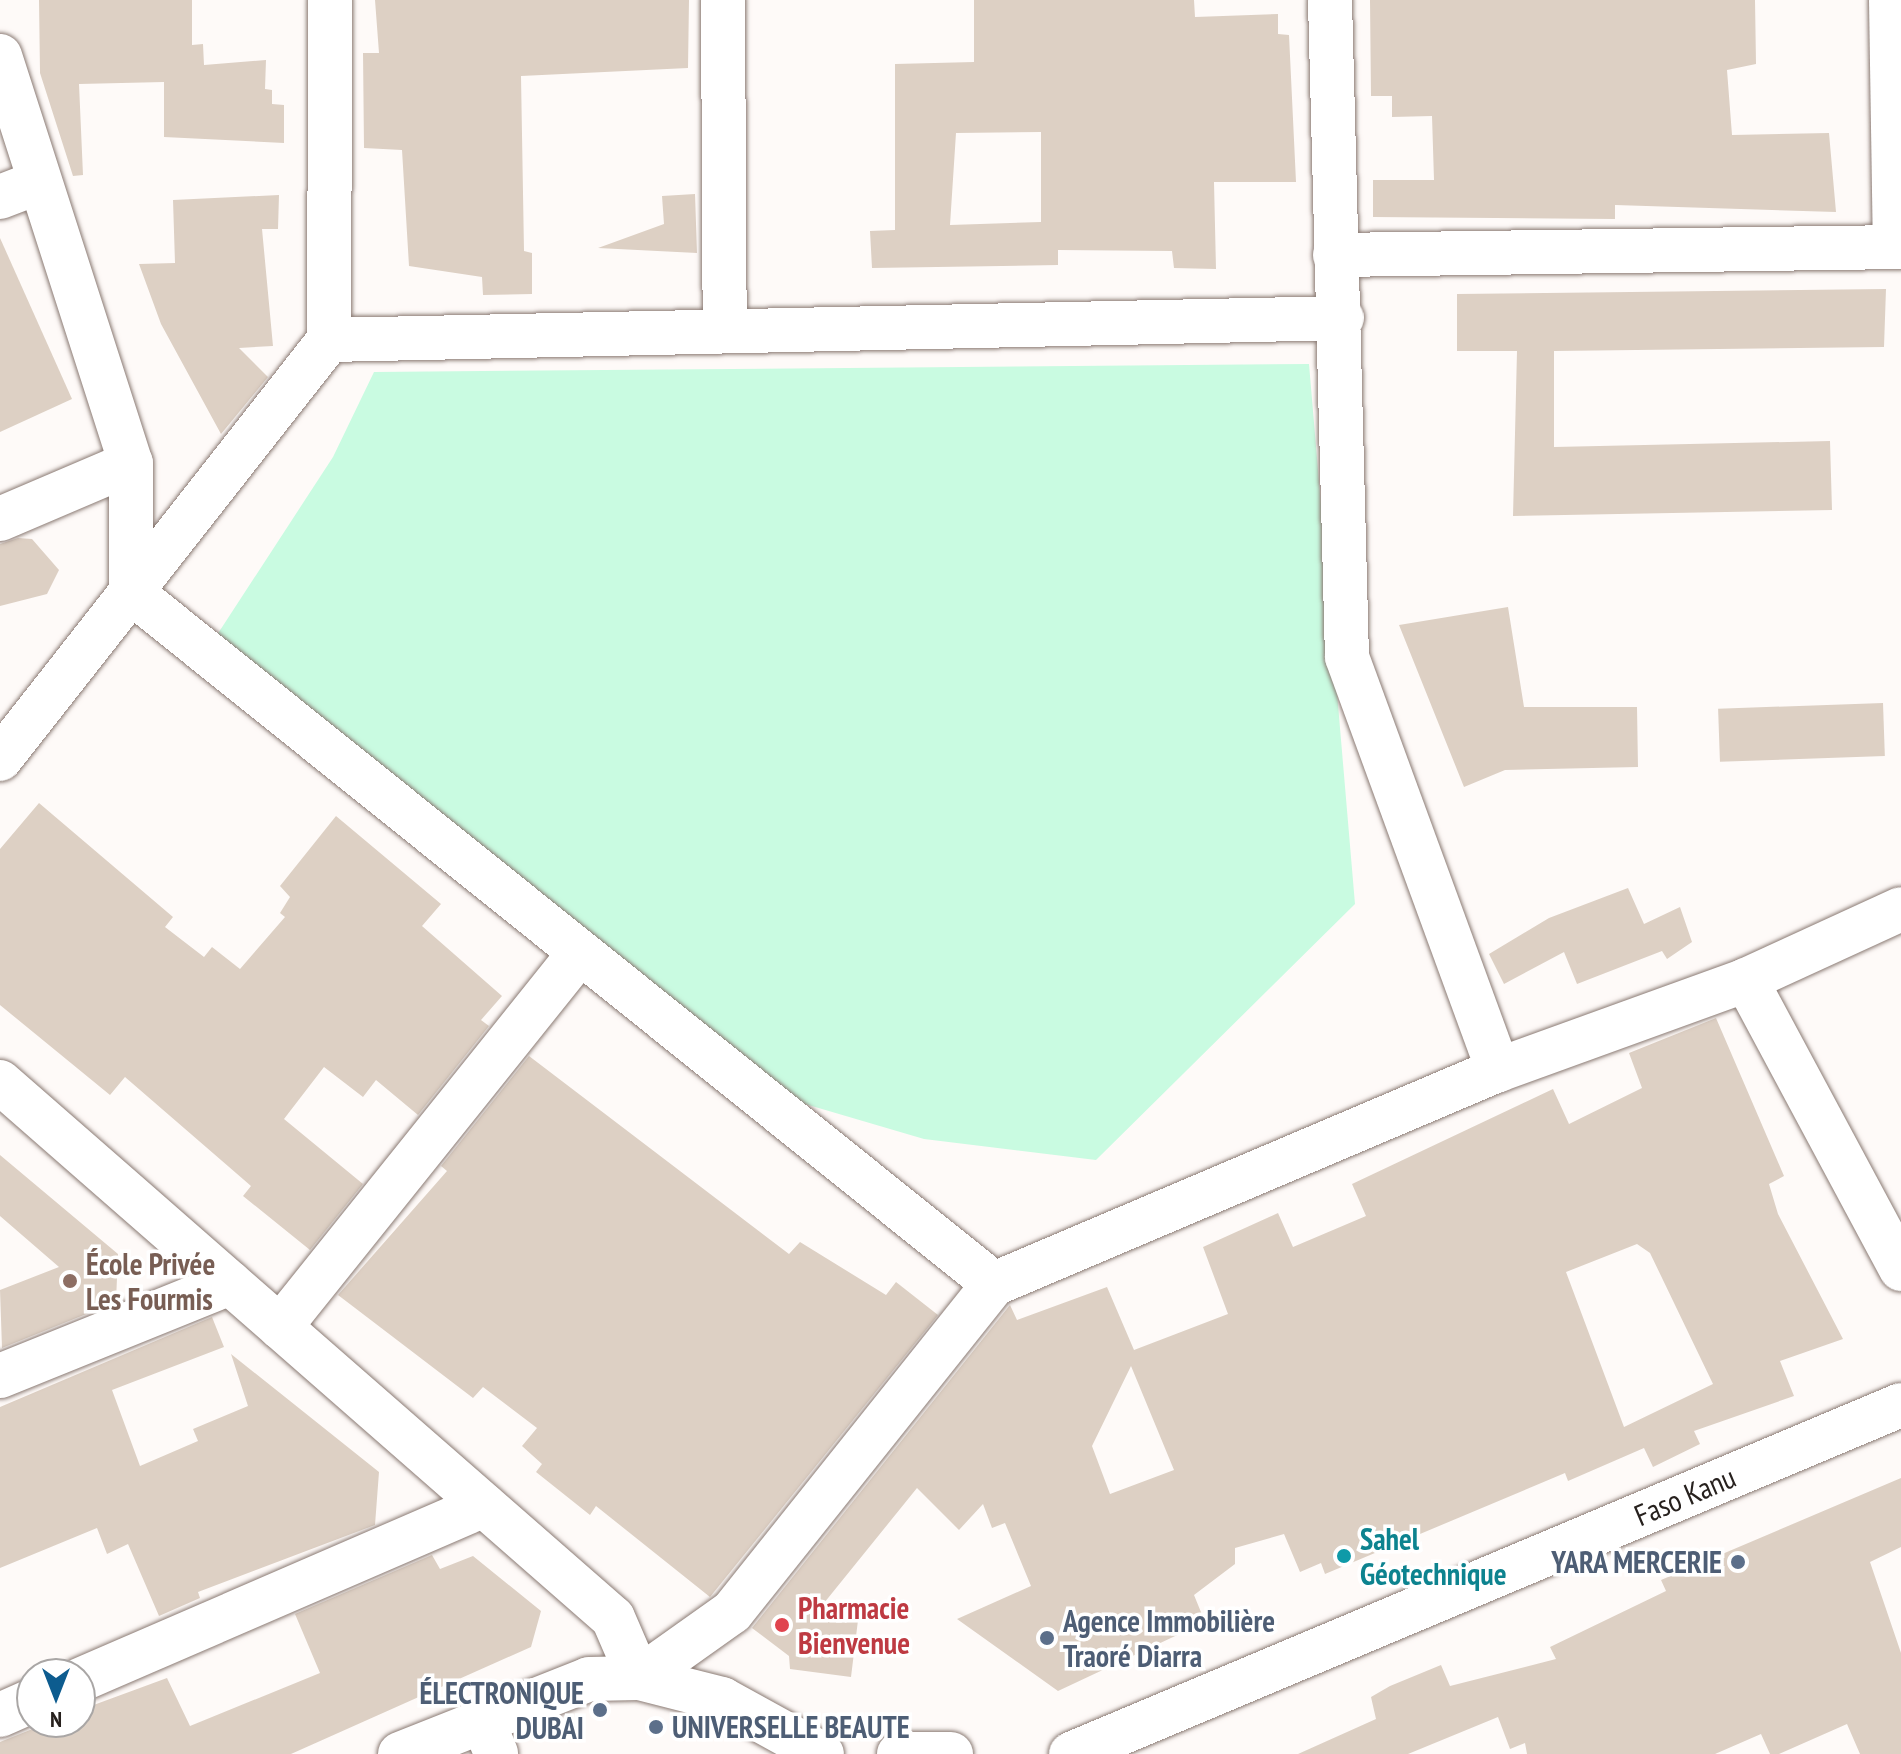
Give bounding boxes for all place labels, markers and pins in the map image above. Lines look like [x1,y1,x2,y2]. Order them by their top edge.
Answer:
place label: École Privée Les Fourmis [86,1246,215,1316]
marker: École Privée Les Fourmis [61,1272,79,1290]
place label: Sahel Géotechnique [1360,1521,1507,1592]
place label: YARA MERCERIE [1550,1544,1722,1580]
marker: Sahel Géotechnique [1335,1547,1353,1565]
marker: YARA MERCERIE [1729,1553,1747,1571]
place label: Pharmacie Bienvenue [798,1590,910,1660]
place label: Agence Immobilière Traoré Diarra [1063,1603,1275,1674]
marker: Pharmacie Bienvenue [773,1616,791,1634]
marker: Agence Immobilière Traoré Diarra [1038,1629,1056,1647]
place label: ÉLECTRONIQUE DUBAI [420,1675,584,1746]
marker: ÉLECTRONIQUE DUBAI [591,1701,609,1719]
place label: UNIVERSELLE BEAUTE [672,1709,910,1745]
marker: UNIVERSELLE BEAUTE [647,1718,665,1736]

